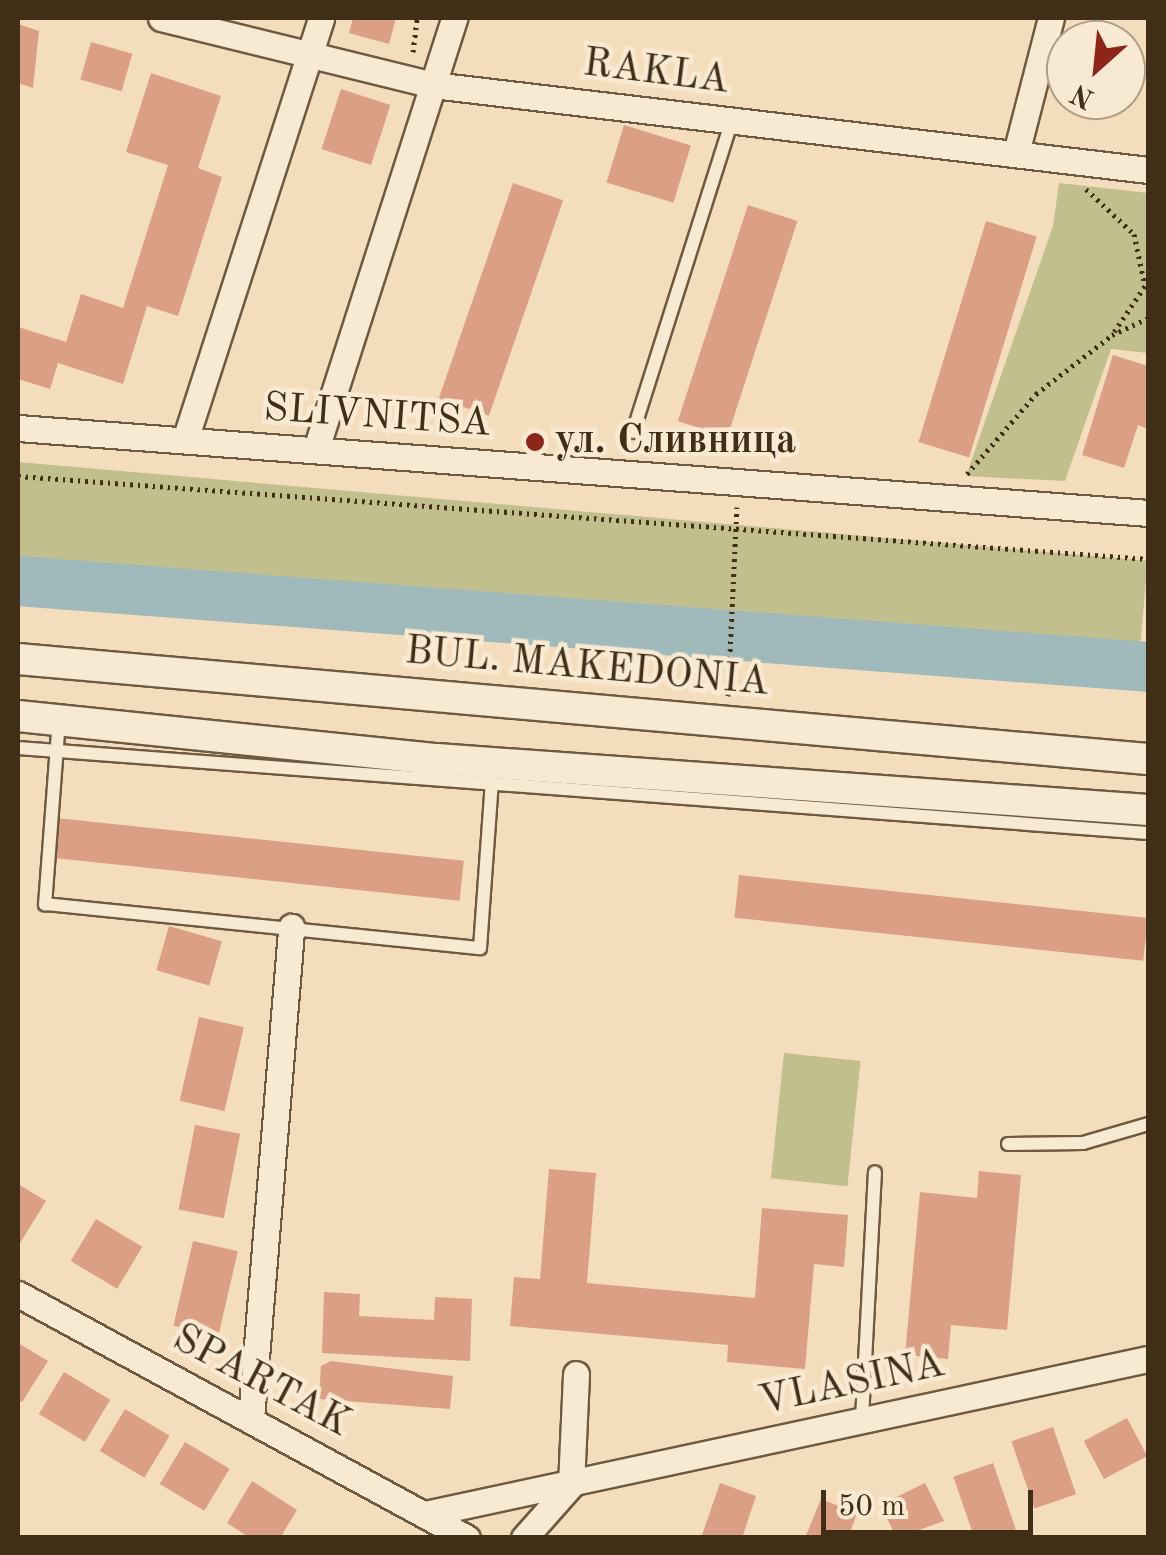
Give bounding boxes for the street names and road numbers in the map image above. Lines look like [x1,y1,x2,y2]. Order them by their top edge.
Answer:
street label: RAKLA [580,40,732,106]
street label: SLIVNITSA [262,385,492,449]
street label: BUL. MAKEDONIA [403,628,771,708]
street label: SPARTAK [164,1315,358,1449]
street label: VLASINA [755,1341,949,1427]

